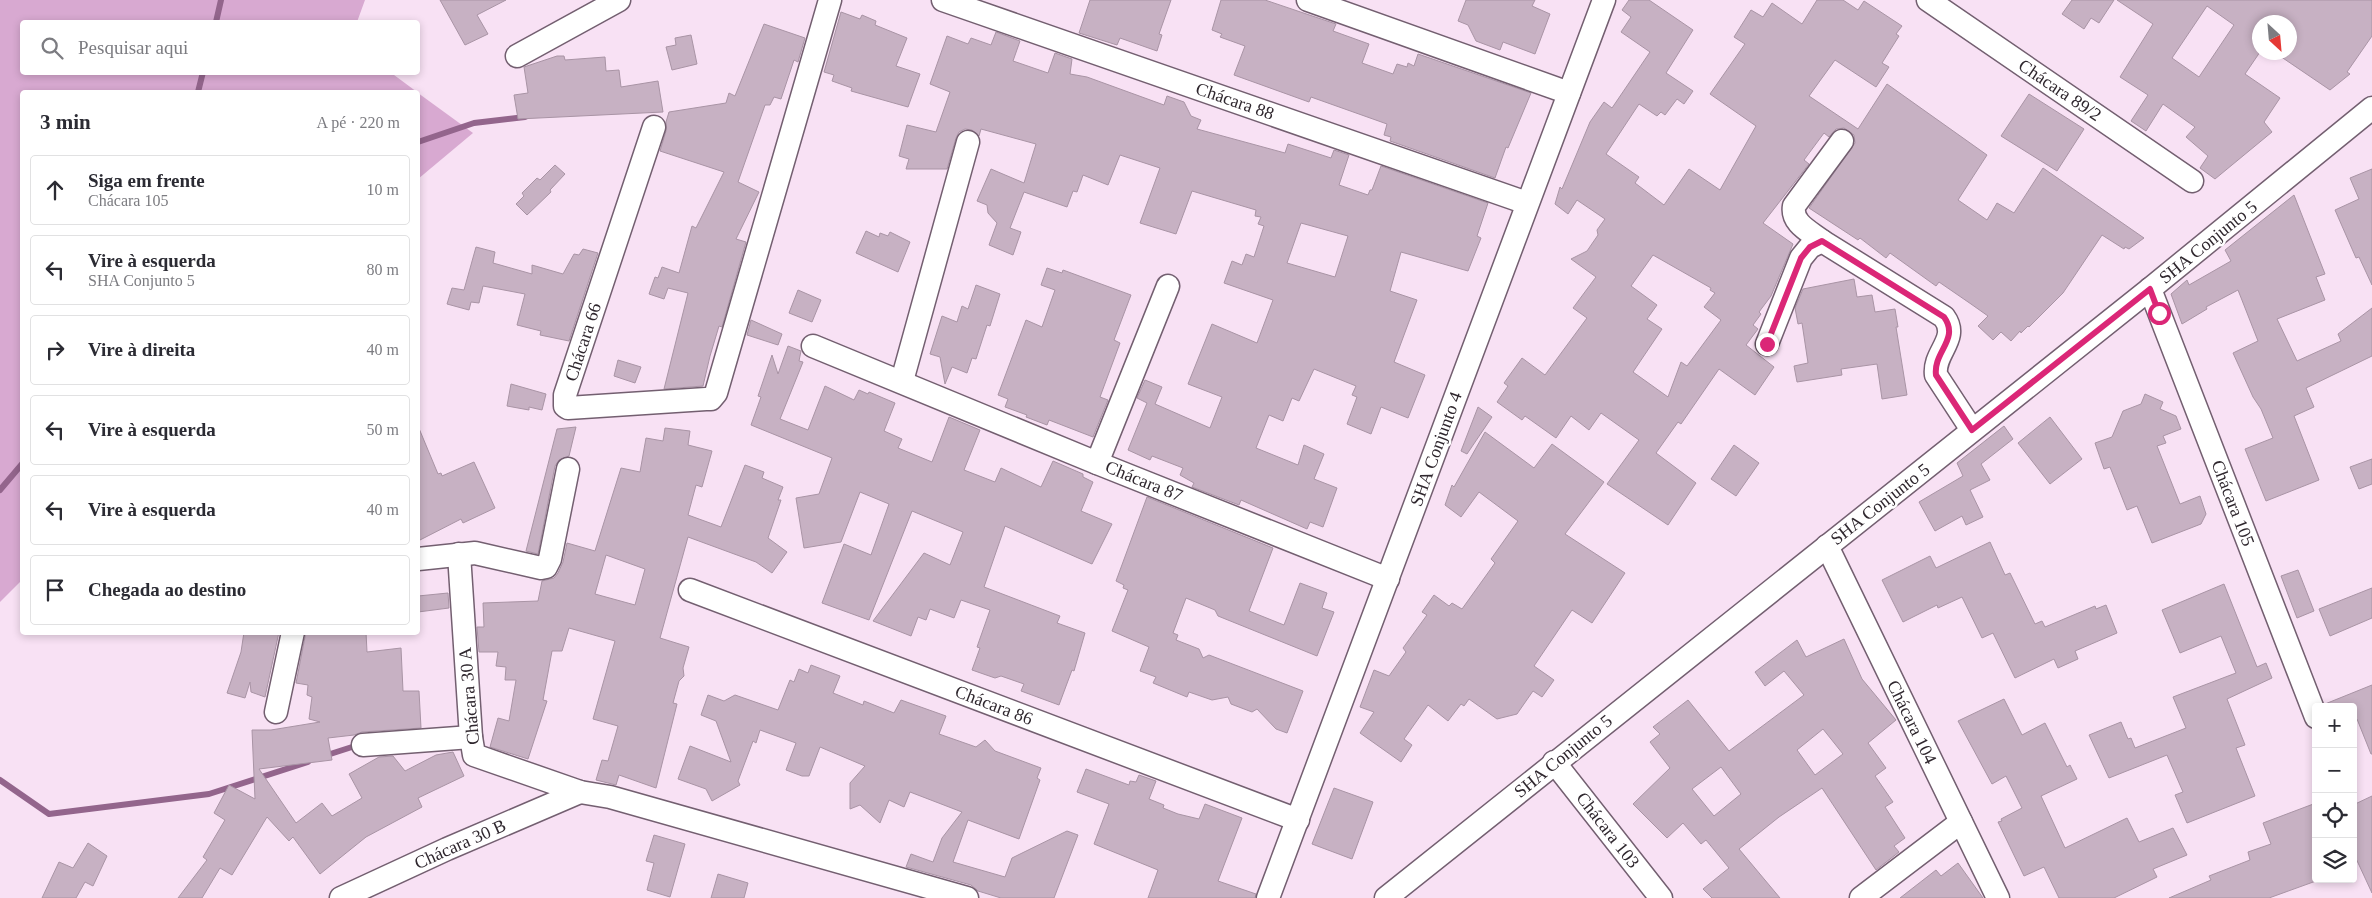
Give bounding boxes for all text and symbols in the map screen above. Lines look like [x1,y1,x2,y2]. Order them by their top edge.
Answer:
north arrow [2252,15,2297,60]
search box [20,20,420,75]
icon: search [38,34,66,62]
text: Pesquisar aqui [78,37,188,58]
street label: Chácara 89/2 [2015,55,2105,125]
street label: Chácara 88 [1193,78,1277,124]
text: 3 min [40,110,91,134]
text: A pé · 220 m [316,114,400,131]
text: Siga em frente [88,170,205,191]
icon: ahead [41,176,69,204]
text: 10 m [367,181,399,198]
text: Chácara 105 [88,192,168,209]
street label: SHA Conjunto 5 [2155,196,2261,288]
text: Vire à esquerda [88,250,216,271]
icon: left [41,256,69,284]
text: 80 m [367,261,399,278]
text: SHA Conjunto 5 [88,272,195,289]
street label: Chácara 66 [561,300,605,384]
route start [2148,302,2171,325]
route end [1756,333,1779,356]
icon: right [41,336,69,364]
text: Vire à direita [88,339,195,360]
text: 40 m [367,341,399,358]
street label: SHA Conjunto 4 [1406,389,1466,509]
icon: left [41,416,69,444]
text: Vire à esquerda [88,419,216,440]
text: 50 m [367,421,399,438]
street label: Chácara 87 [1102,456,1186,506]
street label: Chácara 105 [2207,457,2259,549]
street label: SHA Conjunto 5 [1827,459,1933,549]
icon: left [41,496,69,524]
text: Vire à esquerda [88,499,216,520]
text: 40 m [367,501,399,518]
icon: arrive [41,576,69,604]
text: Chegada ao destino [88,579,246,600]
street label: Chácara 30 A [455,646,483,746]
street label: Chácara 104 [1883,677,1941,767]
street label: Chácara 86 [952,681,1036,729]
map controls [2312,703,2357,883]
button: + [2312,703,2357,748]
street label: SHA Conjunto 5 [1510,710,1616,802]
button: − [2312,748,2357,793]
street label: Chácara 103 [1572,788,1644,872]
button: locate [2312,793,2357,838]
street label: Chácara 30 B [411,815,509,873]
button: layers [2312,838,2357,883]

